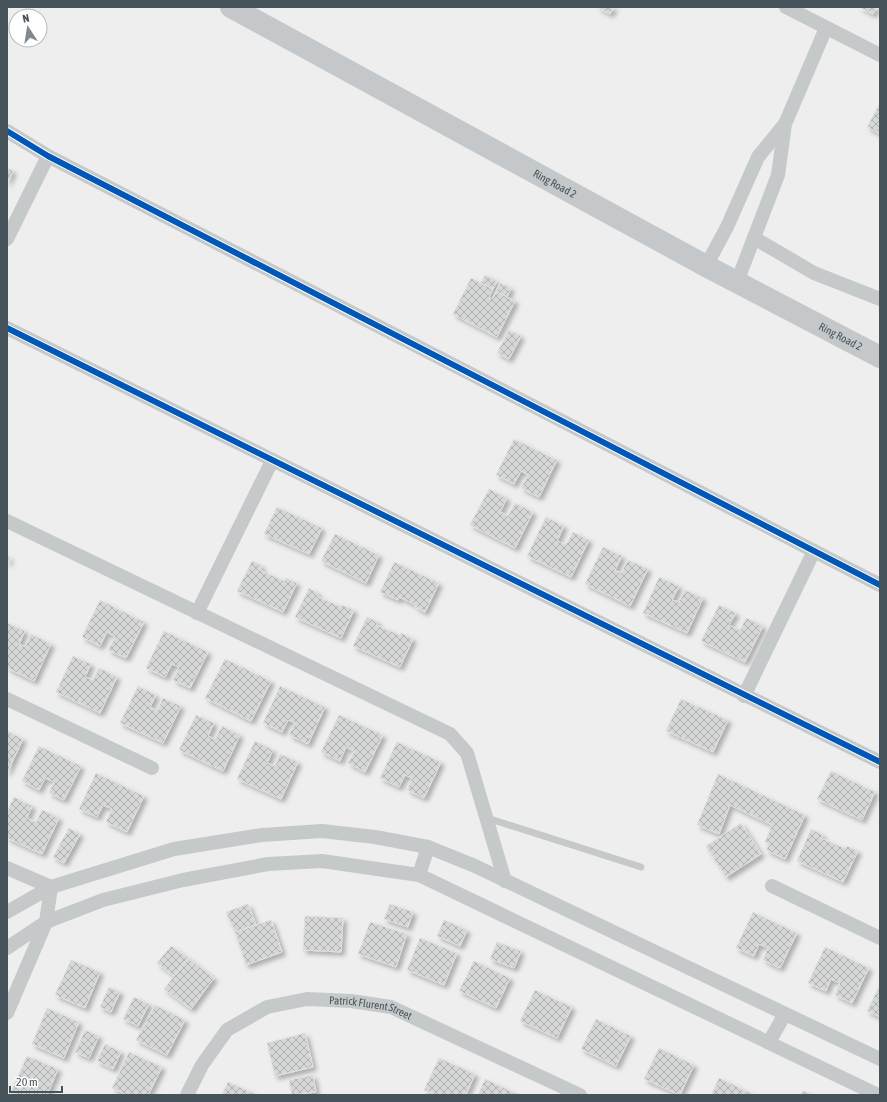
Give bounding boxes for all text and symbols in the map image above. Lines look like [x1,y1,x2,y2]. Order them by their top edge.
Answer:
north arrow [8,8,48,48]
text: N [21,12,30,25]
street label: Ring Road 2 [531,167,579,200]
street label: Ring Road 2 [817,320,864,353]
street label: Patrick Flurent Street [329,994,414,1022]
scale bar [10,1068,62,1094]
text: 20 m [16,1075,38,1089]

